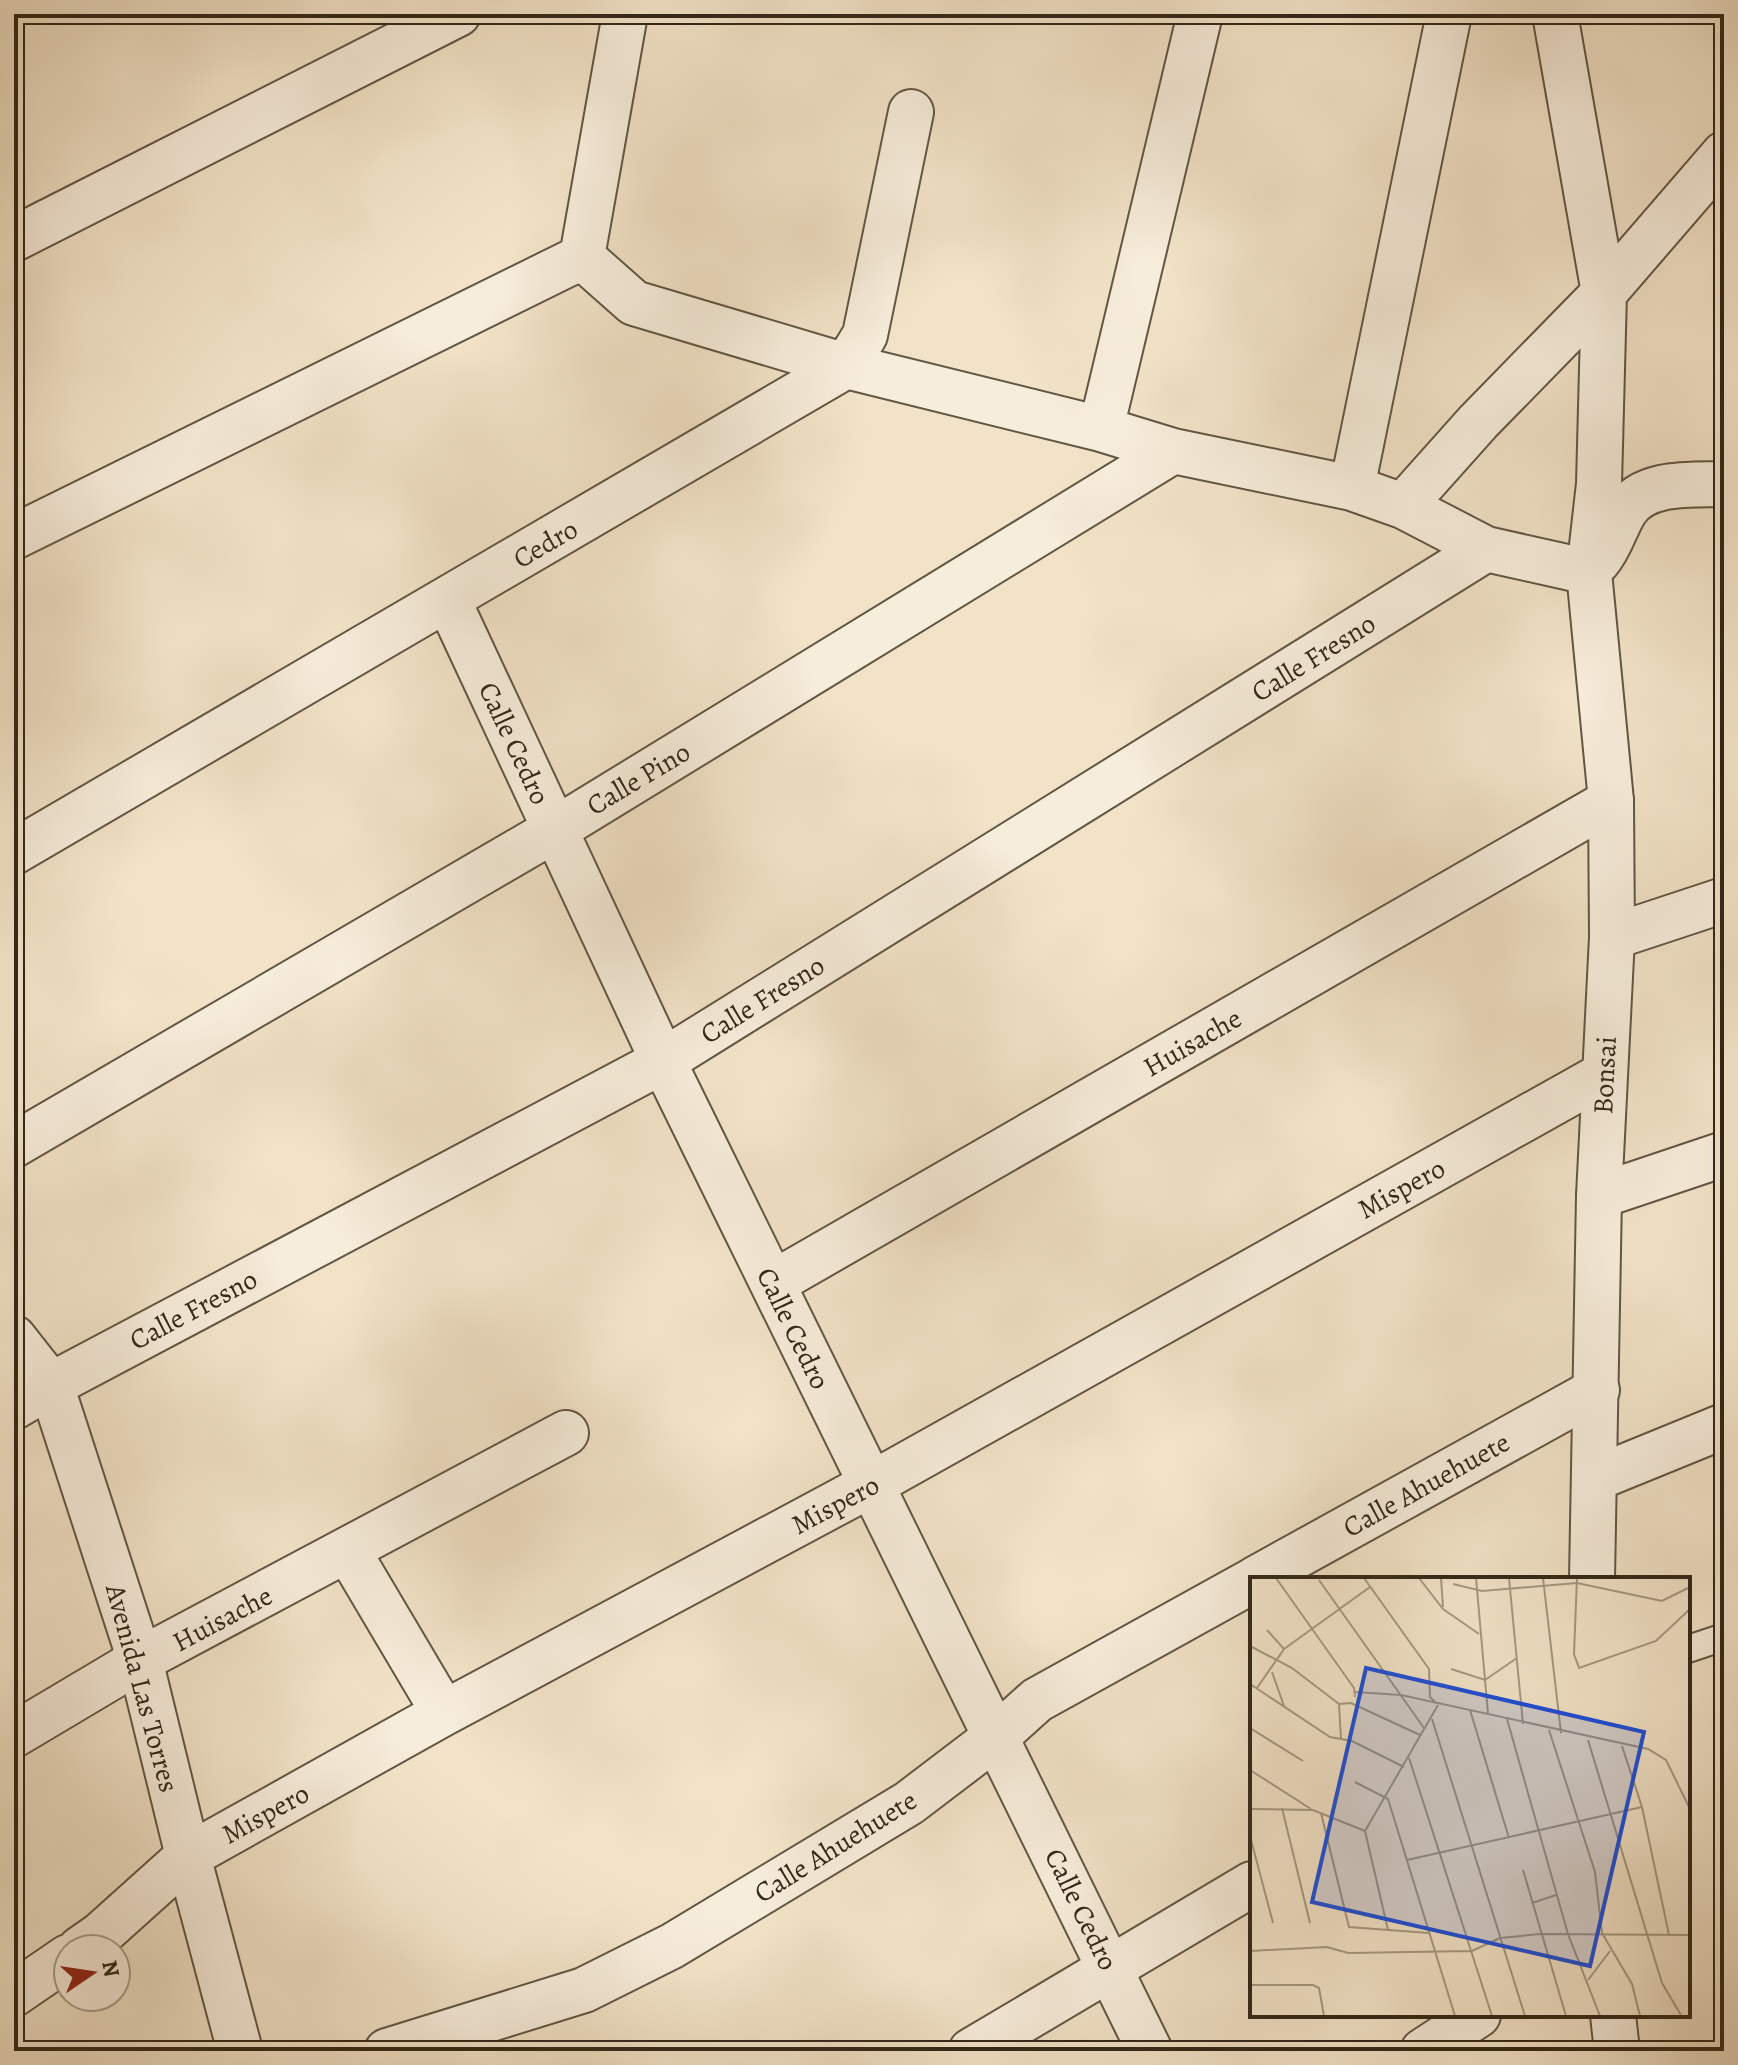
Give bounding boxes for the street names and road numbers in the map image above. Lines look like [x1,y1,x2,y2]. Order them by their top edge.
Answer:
street label: Cedro [506,510,585,578]
street label: Calle Fresno [1244,605,1383,711]
street label: Calle Cedro [469,676,559,811]
street label: Calle Pino [580,733,697,825]
street label: Calle Fresno [693,947,832,1053]
street label: Huisache [1136,999,1249,1086]
street label: Bonsai [1584,1035,1626,1115]
street label: Mispero [1351,1149,1452,1228]
street label: Calle Fresno [123,1260,264,1359]
street label: Calle Cedro [747,1261,839,1396]
street label: Calle Ahuehuete [1336,1423,1517,1546]
street label: Mispero [785,1466,886,1544]
street label: Huisache [166,1577,279,1661]
street label: Avenida Las Torres [96,1579,188,1796]
street label: Mispero [215,1774,316,1853]
street label: Calle Ahuehuete [747,1782,924,1912]
street label: Calle Cedro [1035,1842,1127,1977]

